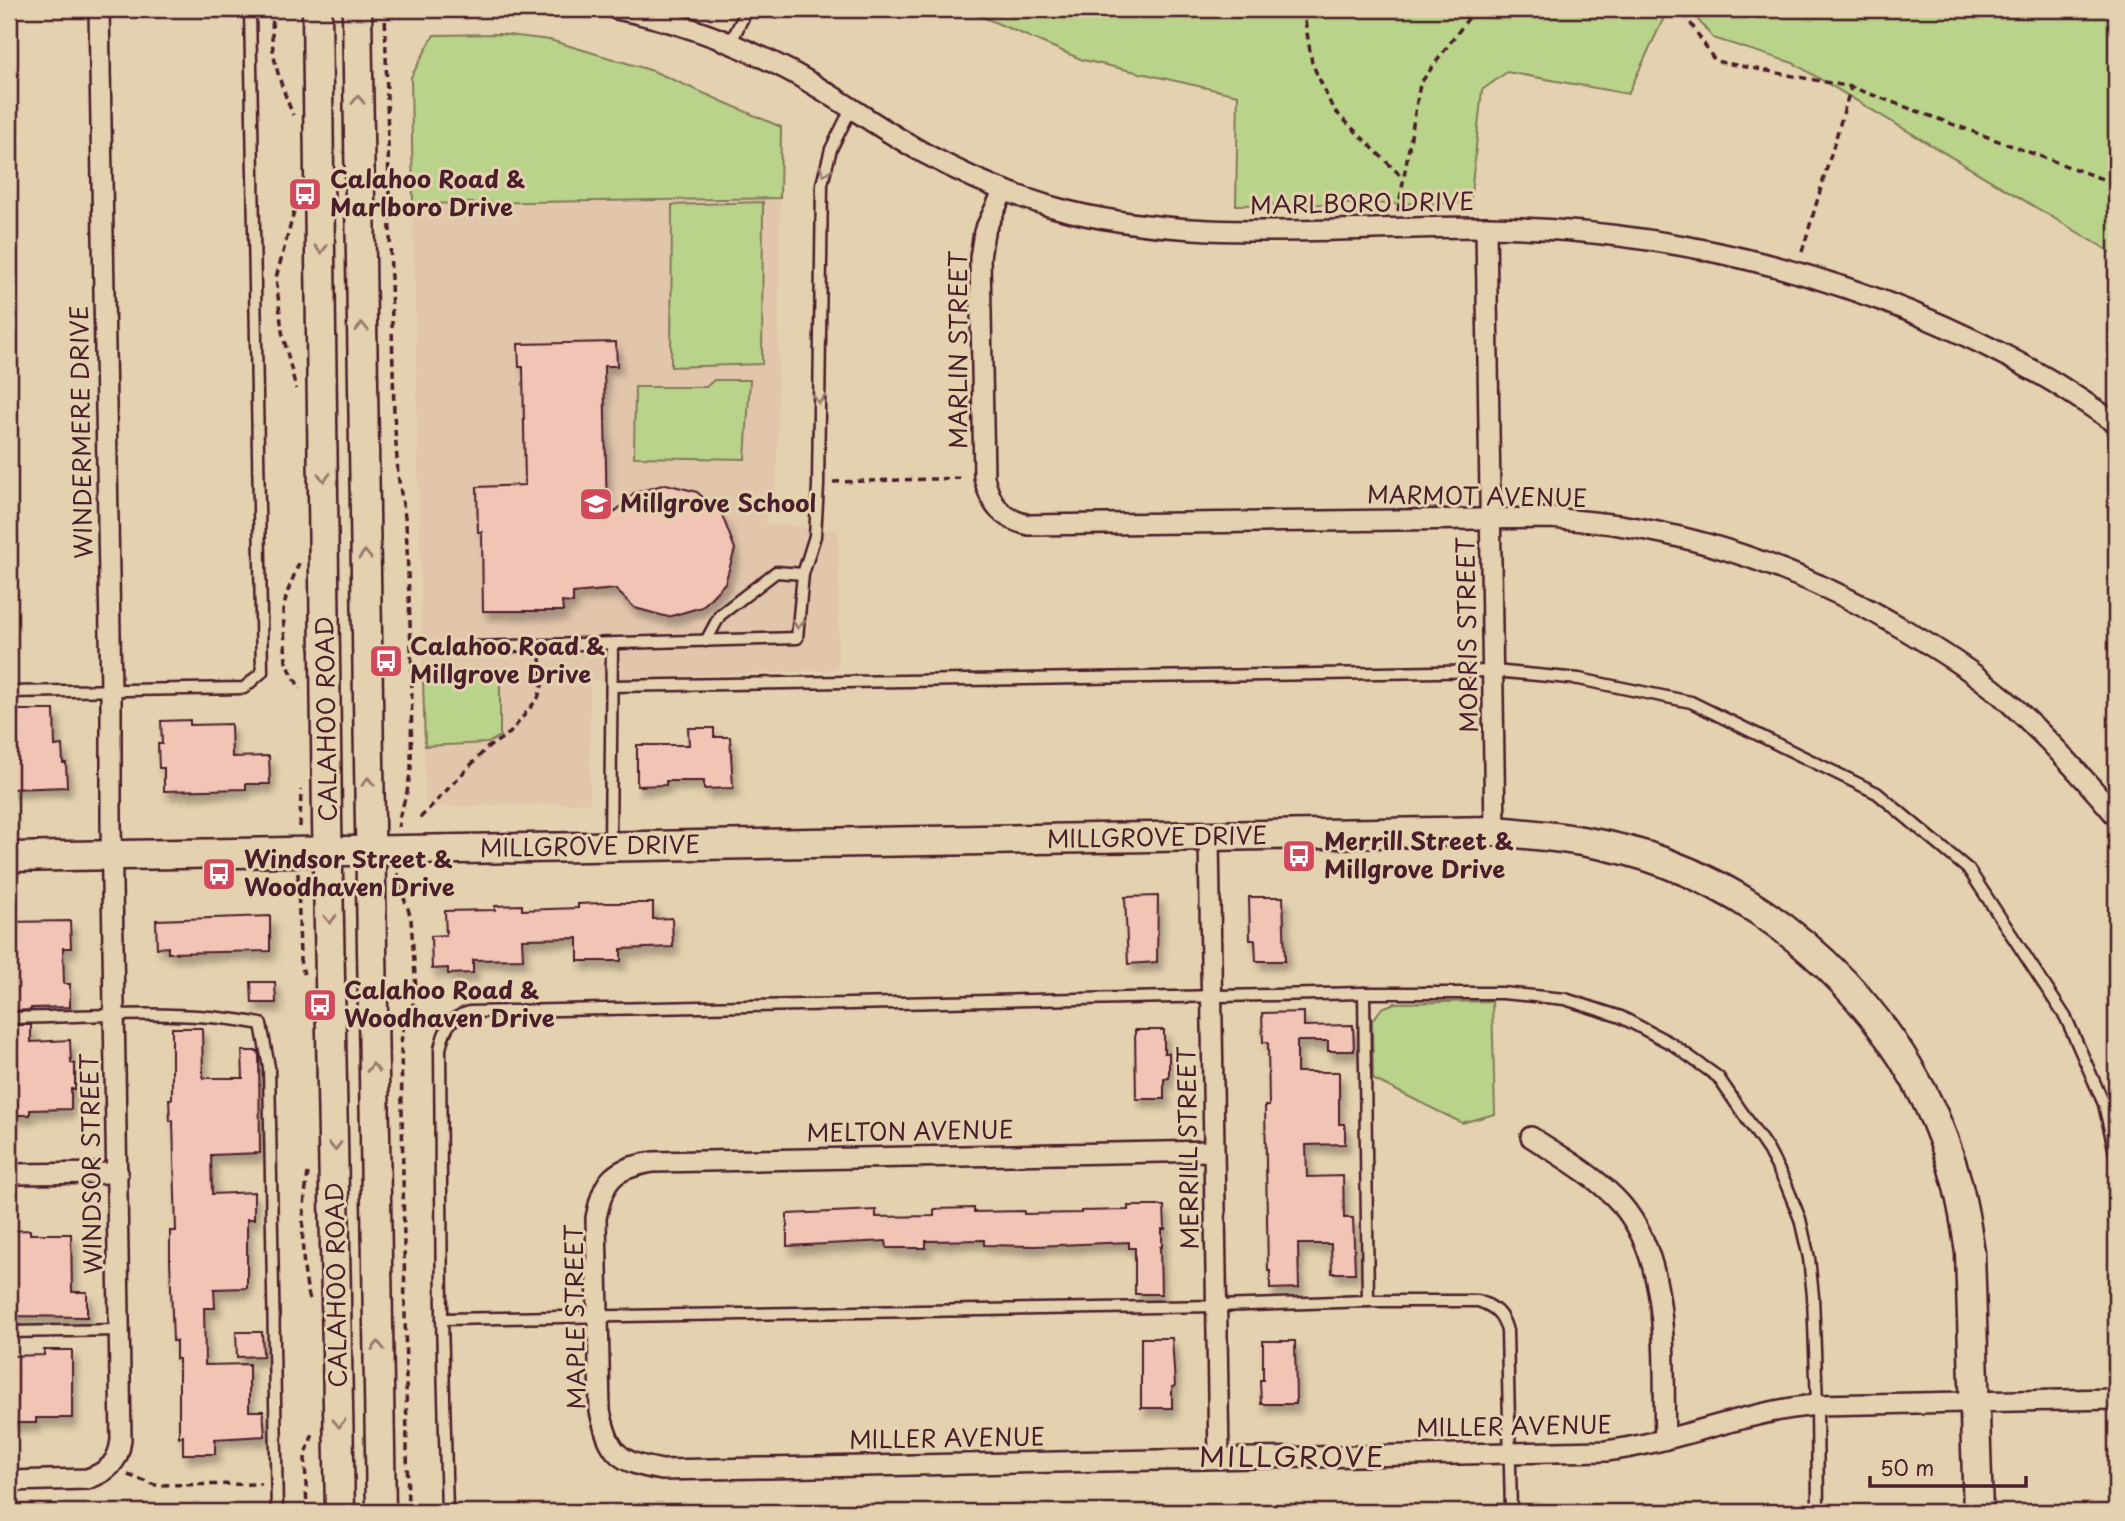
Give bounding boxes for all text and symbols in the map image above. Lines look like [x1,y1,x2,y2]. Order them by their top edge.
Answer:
one-way arrow [351,94,366,105]
place label: Calahoo Road & Marlboro Drive [330,160,526,224]
one-way arrow [819,165,834,177]
bus stop icon: Calahoo Road & Marlboro Drive [286,175,324,213]
street label: MARLBORO DRIVE [1250,182,1474,222]
one-way arrow [313,244,328,255]
street label: MARLIN STREET [939,250,975,449]
street label: WINDERMERE DRIVE [60,305,100,559]
one-way arrow [354,321,370,332]
one-way arrow [811,394,827,404]
one-way arrow [316,472,332,483]
street label: MARMOT AVENUE [1366,475,1588,515]
place label: Millgrove School [620,484,816,520]
school or university icon: Millgrove School [577,485,615,523]
street label: MORRIS STREET [1446,536,1486,733]
one-way arrow [357,549,373,559]
street label: CALAHOO ROAD [305,616,345,822]
one-way arrow [791,618,806,630]
place label: Calahoo Road & Millgrove Drive [410,627,606,691]
bus stop icon: Calahoo Road & Millgrove Drive [367,642,405,680]
one-way arrow [360,776,376,787]
street label: MILLGROVE DRIVE [1046,816,1267,856]
place label: Merrill Street & Millgrove Drive [1324,822,1514,886]
street label: MILLGROVE DRIVE [479,825,700,865]
bus stop icon: Merrill Street & Millgrove Drive [1280,837,1318,875]
place label: Windsor Street & Woodhaven Drive [244,840,455,904]
bus stop icon: Windsor Street & Woodhaven Drive [200,855,238,893]
one-way arrow [322,914,338,925]
place label: Calahoo Road & Woodhaven Drive [344,971,555,1035]
bus stop icon: Calahoo Road & Woodhaven Drive [301,986,339,1024]
street label: MERRILL STREET [1167,1046,1207,1250]
street label: WINDSOR STREET [70,1053,110,1275]
one-way arrow [365,1062,381,1072]
street label: MELTON AVENUE [806,1110,1014,1150]
one-way arrow [327,1141,342,1152]
street label: CALAHOO ROAD [315,1182,355,1388]
street label: MAPLE STREET [554,1224,594,1410]
one-way arrow [370,1340,386,1351]
street label: MILLER AVENUE [1416,1405,1612,1445]
street label: MILLER AVENUE [849,1417,1045,1457]
one-way arrow [331,1418,347,1429]
district label: MILLGROVE [1199,1434,1385,1477]
scale bar [1870,1444,2025,1488]
text: 50 m [1880,1451,1934,1483]

